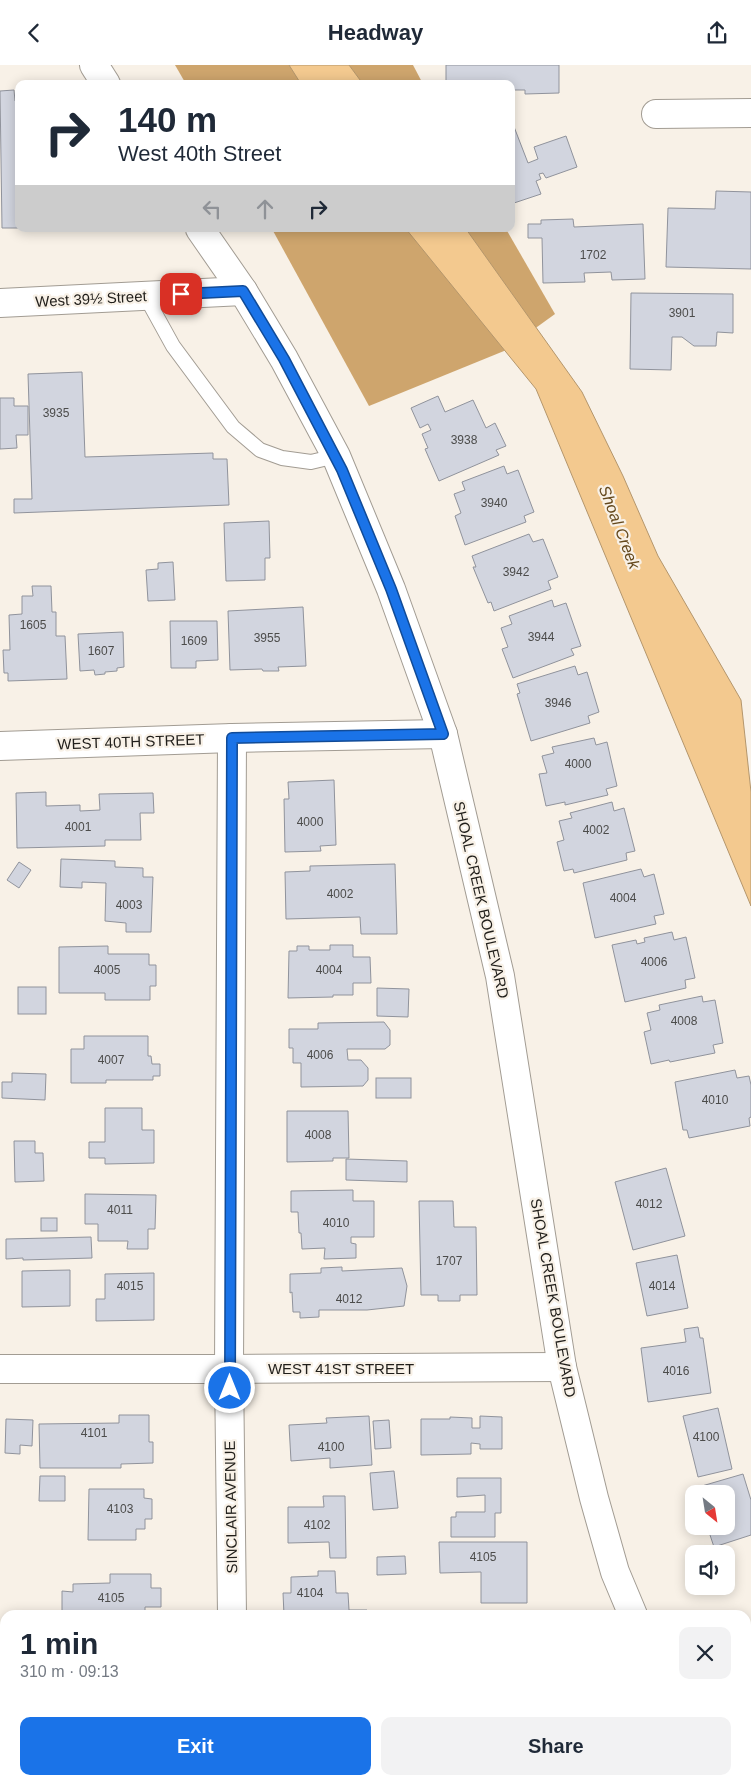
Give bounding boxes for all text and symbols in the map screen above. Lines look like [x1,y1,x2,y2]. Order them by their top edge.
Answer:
icon: back [20,19,48,47]
icon: share [703,19,731,47]
text: Headway [328,20,423,45]
icon: right [35,100,100,165]
text: 140 m [118,100,217,139]
text: West 40th Street [118,141,281,166]
icon: left [198,195,226,223]
icon: ahead [251,195,279,223]
icon: right [304,195,332,223]
house number: 1702 [580,248,607,262]
pin [160,273,202,315]
icon: arrive [167,280,195,308]
street label: West 39½ Street [35,287,148,310]
house number: 3901 [669,306,696,320]
house number: 3935 [43,406,70,420]
house number: 3938 [451,433,478,447]
water label: Shoal Creek [596,483,644,572]
house number: 3940 [481,496,508,510]
house number: 3942 [503,565,530,579]
house number: 1605 [20,618,47,632]
house number: 3944 [528,630,555,644]
house number: 3955 [254,631,281,645]
house number: 1609 [181,634,208,648]
house number: 1607 [88,644,115,658]
house number: 3946 [545,696,572,710]
street label: WEST 40TH STREET [57,730,205,753]
house number: 4000 [565,757,592,771]
street label: SHOAL CREEK BOULEVARD [451,800,512,1000]
house number: 4000 [297,815,324,829]
house number: 4001 [65,820,92,834]
house number: 4002 [583,823,610,837]
house number: 4002 [327,887,354,901]
house number: 4004 [610,891,637,905]
house number: 4003 [116,898,143,912]
house number: 4006 [641,955,668,969]
house number: 4005 [94,963,121,977]
house number: 4004 [316,963,343,977]
house number: 4008 [671,1014,698,1028]
house number: 4006 [307,1048,334,1062]
house number: 4007 [98,1053,125,1067]
house number: 4010 [702,1093,729,1107]
house number: 4008 [305,1128,332,1142]
street label: SHOAL CREEK BOULEVARD [528,1197,579,1399]
house number: 4012 [636,1197,663,1211]
house number: 4011 [107,1203,133,1217]
house number: 4010 [323,1216,350,1230]
house number: 1707 [436,1254,463,1268]
house number: 4015 [117,1279,144,1293]
house number: 4014 [649,1279,676,1293]
house number: 4012 [336,1292,363,1306]
street label: WEST 41ST STREET [268,1360,414,1377]
position arrow [203,1361,255,1413]
house number: 4016 [663,1364,690,1378]
house number: 4101 [81,1426,108,1440]
house number: 4100 [693,1430,720,1444]
street label: SINCLAIR AVENUE [221,1440,240,1574]
house number: 4100 [318,1440,345,1454]
north arrow [685,1485,735,1535]
map controls [685,1485,735,1595]
house number: 4103 [107,1502,134,1516]
house number: 4102 [304,1518,331,1532]
button: sound [685,1545,735,1595]
house number: 4105 [470,1550,497,1564]
house number: 4104 [297,1586,324,1600]
house number: 4105 [98,1591,125,1605]
text: 1 min [20,1627,98,1660]
button: close [679,1627,731,1679]
text: 310 m · 09:13 [20,1663,119,1680]
button: Exit [20,1717,371,1775]
button: Share [381,1717,731,1775]

